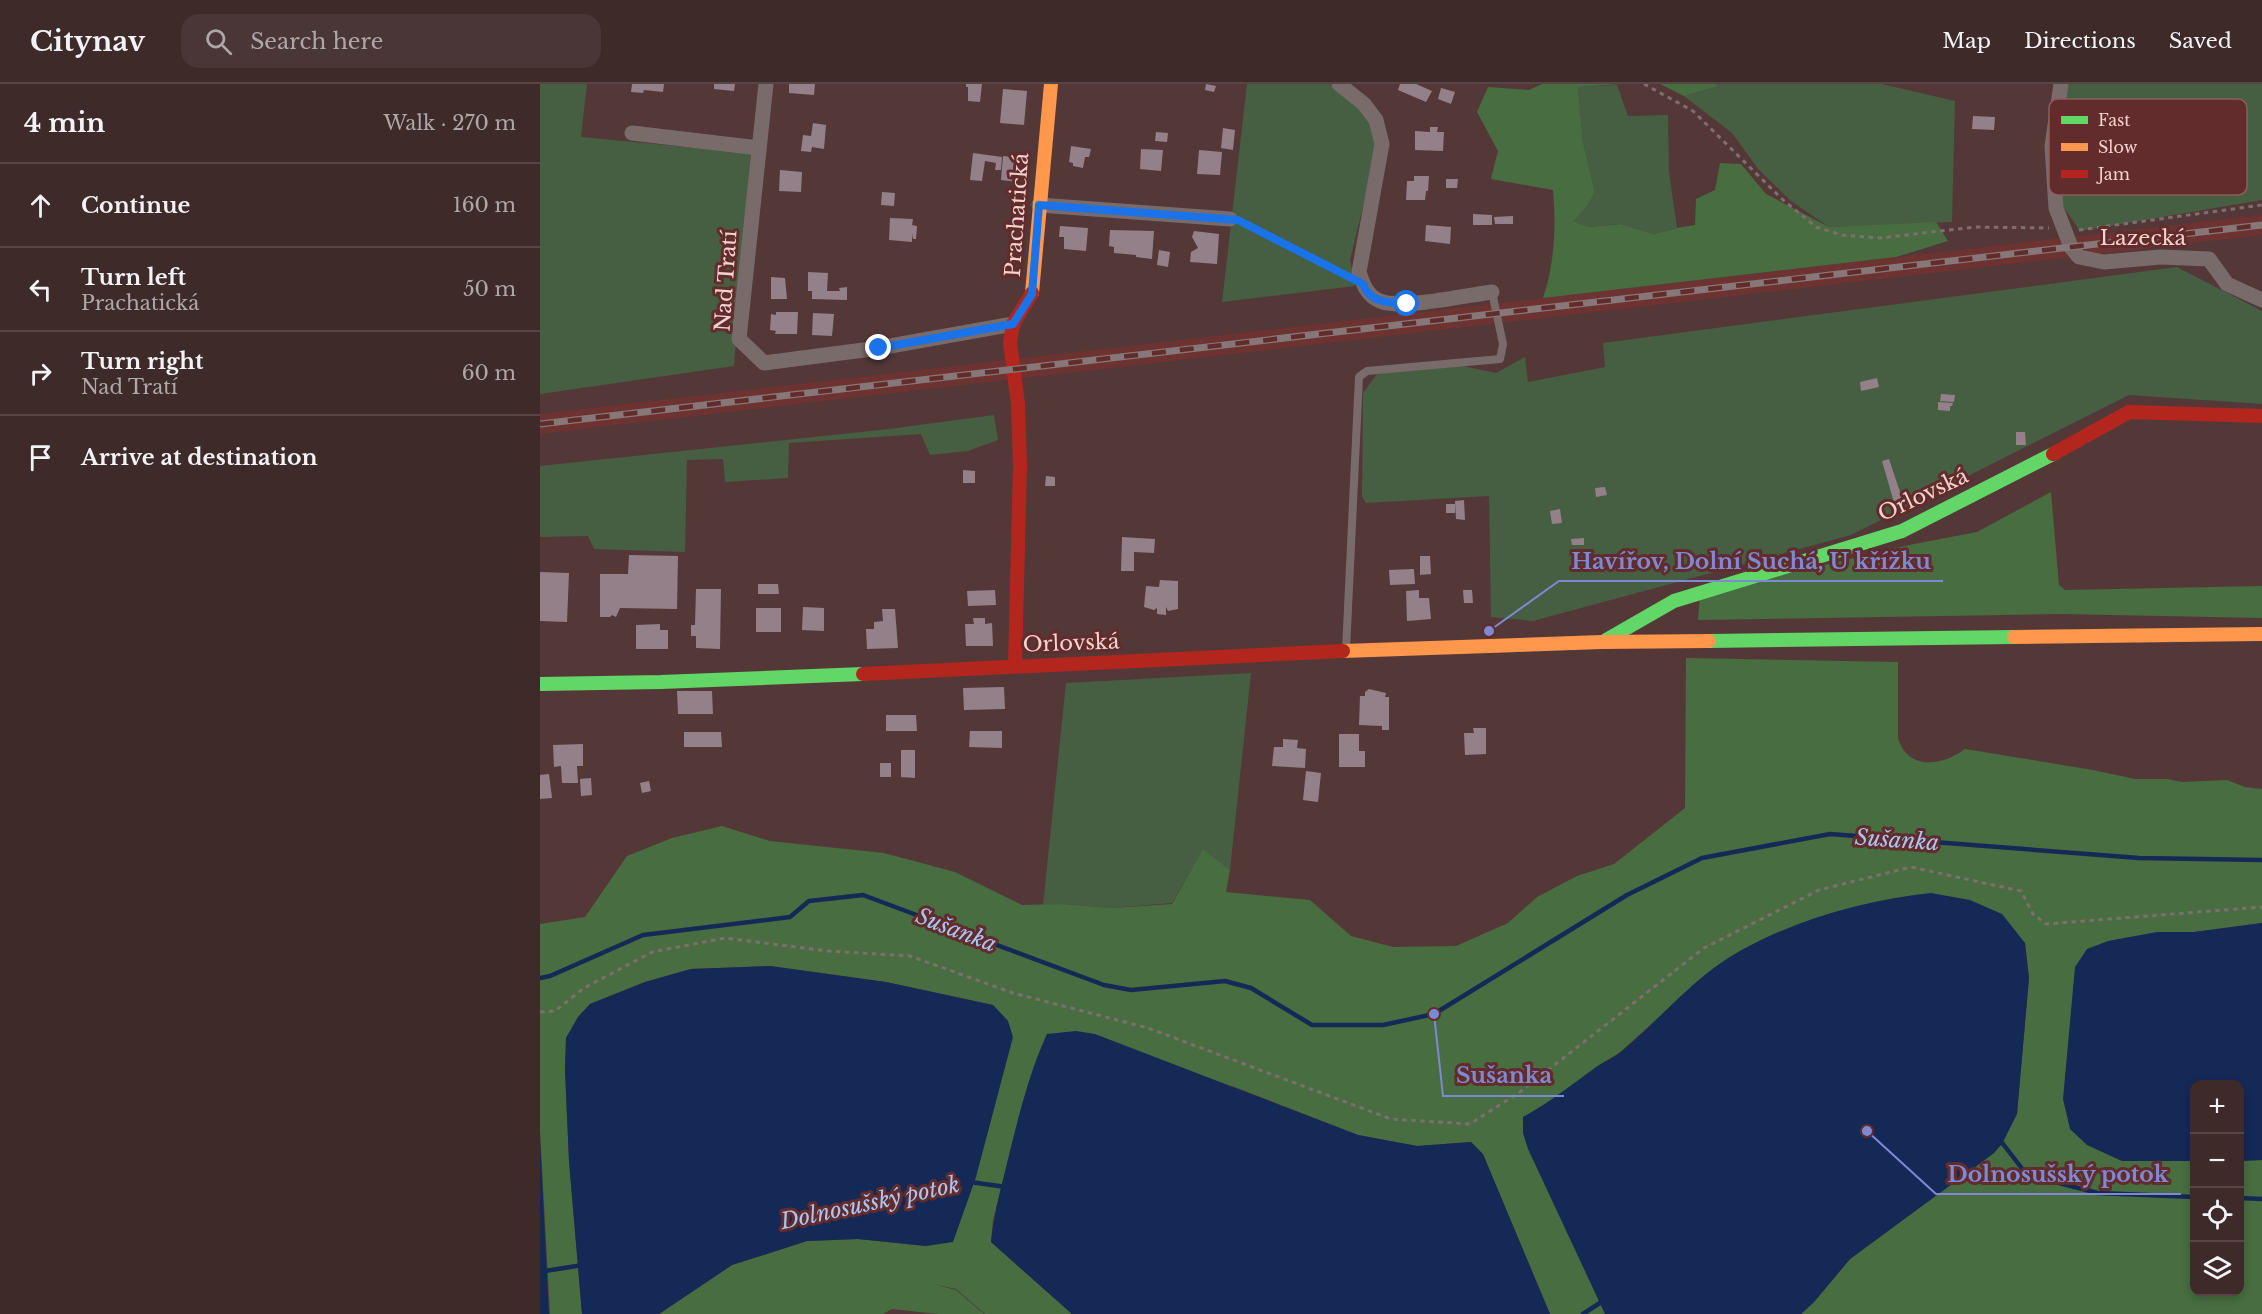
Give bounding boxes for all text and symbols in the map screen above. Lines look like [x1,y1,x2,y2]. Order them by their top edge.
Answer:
search box [181,14,601,68]
text: Citynav [30,24,145,59]
icon: search [202,25,235,58]
text: Search here [250,28,383,55]
text: Map [1942,28,1991,54]
text: Directions [2024,28,2136,54]
text: Saved [2169,28,2232,54]
legend [2049,99,2247,195]
text: 4 min [24,107,105,139]
text: Fast [2098,110,2130,130]
text: Walk · 270 m [384,111,516,135]
text: Slow [2098,137,2138,157]
street label: Prachatická [1000,152,1034,278]
text: Jam [2096,164,2130,184]
icon: ahead [24,189,57,222]
text: Continue [81,192,190,219]
text: 160 m [453,193,516,217]
street label: Lazecká [2100,225,2187,251]
street label: Nad Tratí [709,229,743,333]
text: Turn left [81,264,186,291]
icon: left [24,273,57,306]
text: 50 m [463,277,516,301]
route start [1393,290,1419,316]
text: Prachatická [81,291,199,315]
route end [865,334,891,360]
text: Turn right [81,348,203,375]
icon: right [24,357,57,390]
text: 60 m [462,361,516,385]
text: Nad Tratí [81,375,178,399]
icon: arrive [24,441,57,474]
text: Arrive at destination [81,444,318,471]
street label: Orlovská [1874,463,1973,527]
callout: Havířov, Dolní Suchá, U křížku [1559,541,1943,581]
text: Havířov, Dolní Suchá, U křížku [1571,548,1931,575]
street label: Orlovská [1022,628,1120,658]
water label: Sušanka [1854,824,1940,856]
water label: Sušanka [912,902,1000,958]
callout: Sušanka [1443,1056,1564,1096]
text: Sušanka [1456,1062,1552,1089]
map controls [2190,1080,2244,1296]
button: + [2190,1080,2244,1134]
button: − [2190,1134,2244,1188]
callout: Dolnosušský potok [1936,1154,2181,1194]
text: Dolnosušský potok [1948,1161,2169,1188]
water label: Dolnosušský potok [777,1171,962,1235]
button: locate [2190,1188,2244,1242]
button: layers [2190,1242,2244,1296]

